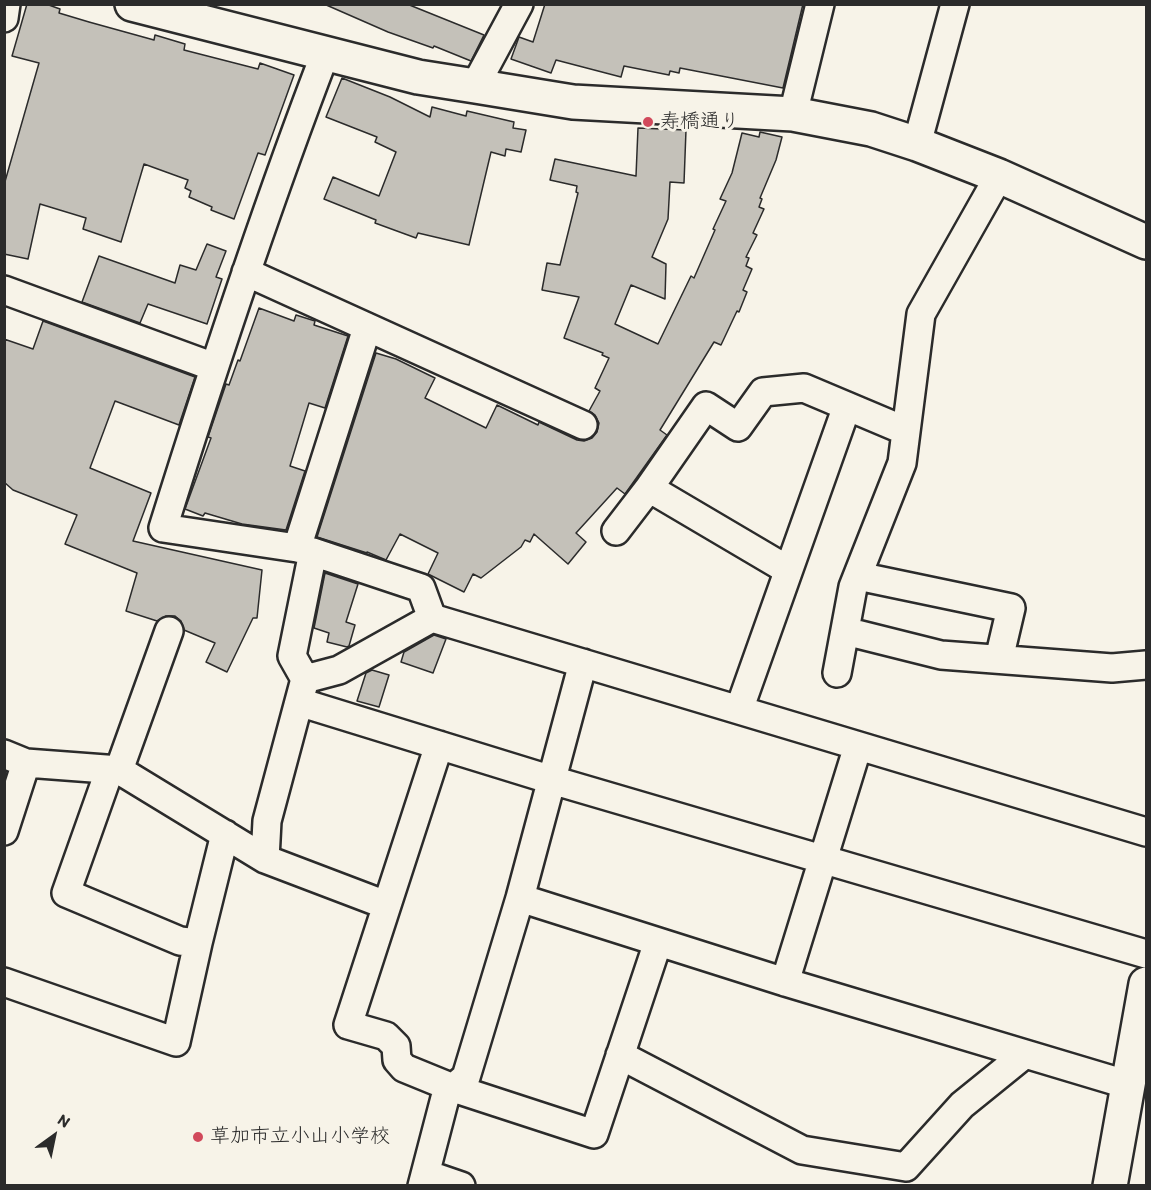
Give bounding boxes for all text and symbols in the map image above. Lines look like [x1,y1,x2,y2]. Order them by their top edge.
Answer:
place label: 寿橋通り [660,110,740,134]
marker: 寿橋通り [641,115,655,129]
north arrow [24,1106,84,1166]
text: N [54,1110,74,1131]
place label: 草加市立小山小学校 [210,1125,390,1149]
marker: 草加市立小山小学校 [191,1130,205,1144]

